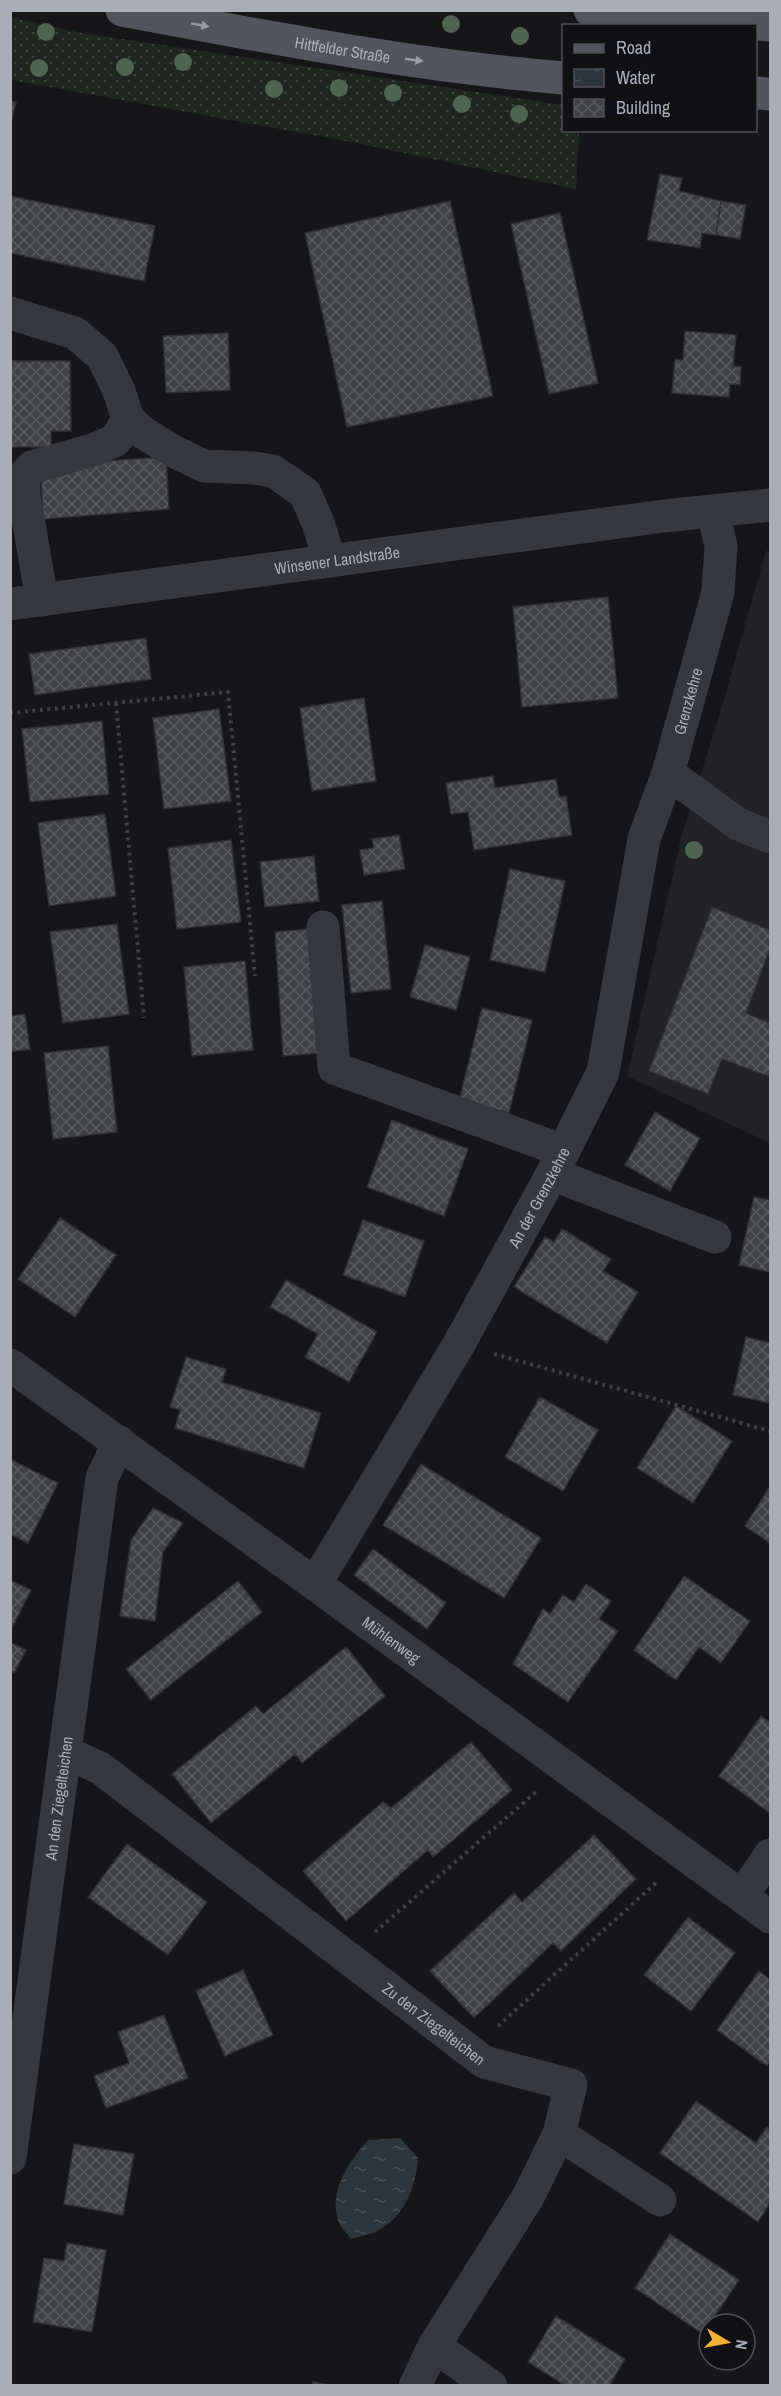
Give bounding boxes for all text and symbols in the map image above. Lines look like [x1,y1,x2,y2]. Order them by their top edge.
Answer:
one-way arrow [191,21,210,30]
legend [562,24,757,132]
street label: Hittfelder Straße [293,31,392,68]
text: Road [616,35,651,60]
one-way arrow [404,55,423,64]
text: Water [616,65,655,90]
text: Building [616,95,671,120]
street label: Winsener Landstraße [273,541,401,579]
street label: Grenzkehre [668,665,708,737]
street label: An der Grenzkehre [502,1143,575,1252]
street label: Mühlenweg [358,1611,425,1669]
street label: An den Ziegelteichen [39,1735,78,1863]
street label: Zu den Ziegelteichen [378,1977,490,2070]
north arrow [697,2312,757,2372]
text: N [730,2338,753,2351]

